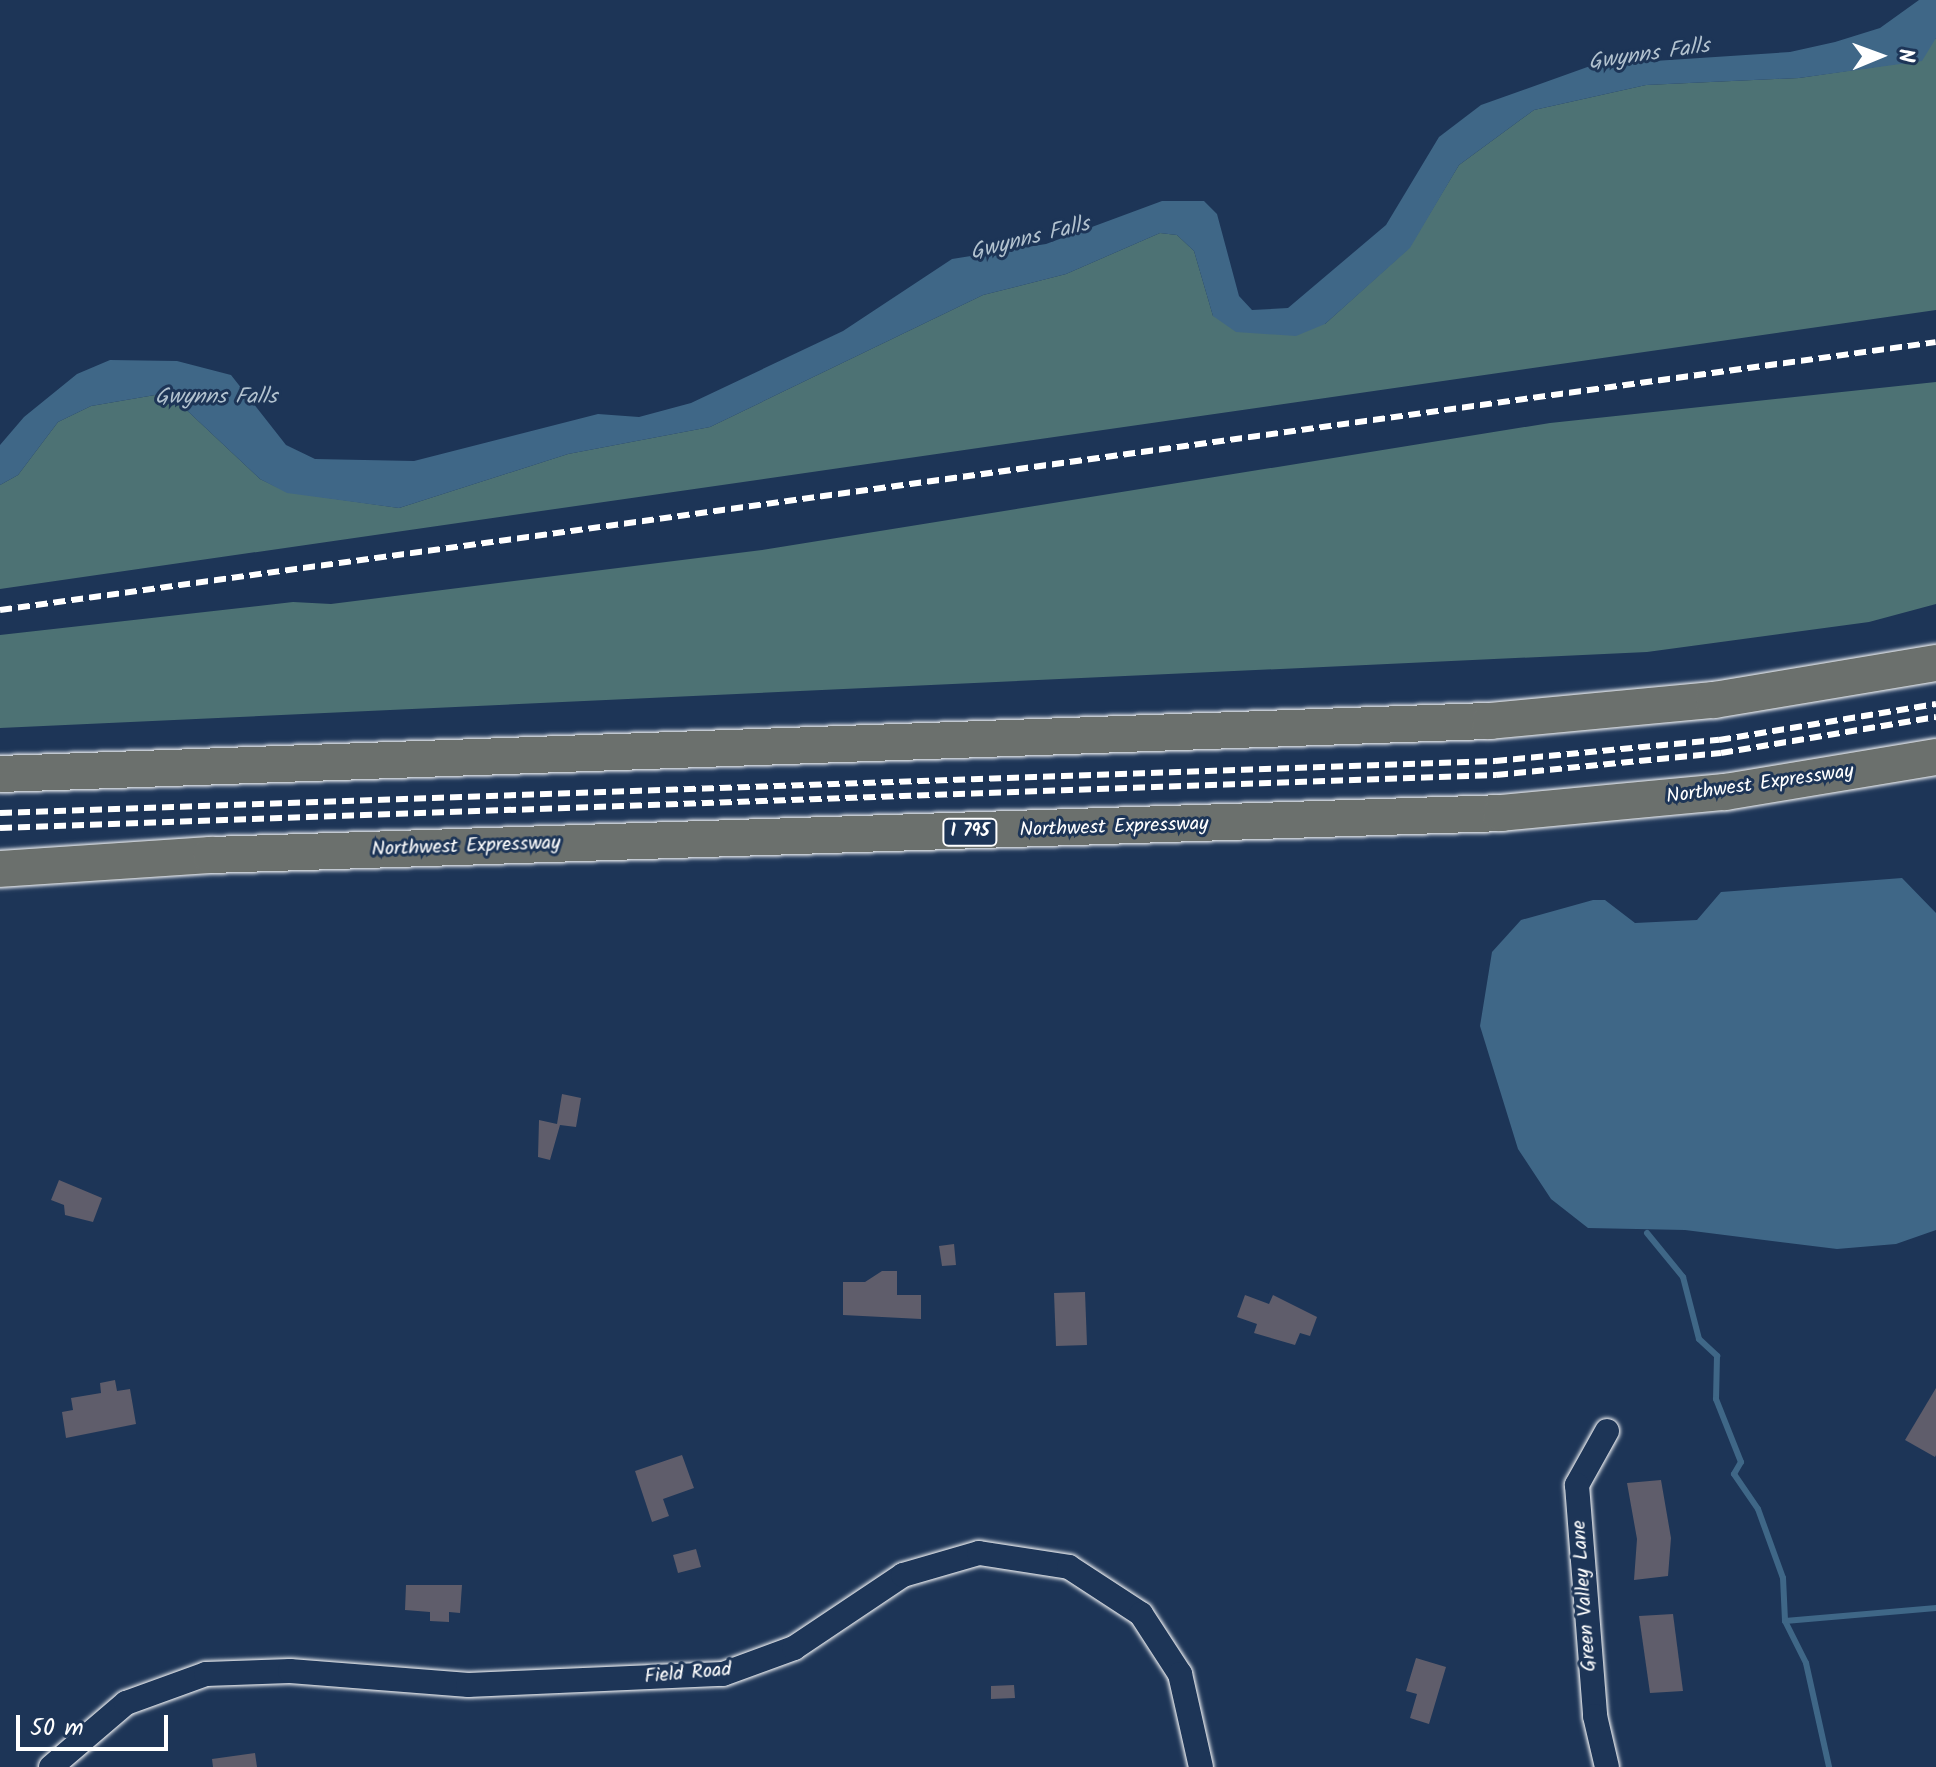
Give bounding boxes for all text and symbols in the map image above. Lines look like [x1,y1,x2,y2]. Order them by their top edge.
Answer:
north arrow [1840,16,1920,96]
water label: Gwynns Falls [1587,33,1711,77]
text: N [1887,48,1922,63]
water label: Gwynns Falls [968,211,1092,267]
water label: Gwynns Falls [155,385,277,411]
street label: Northwest Expressway [1665,760,1855,810]
street label: Northwest Expressway [1019,813,1209,843]
road number: I 795 [942,818,998,846]
street label: Northwest Expressway [371,832,561,862]
street label: Green Valley Lane [1568,1519,1602,1673]
street label: Field Road [644,1658,732,1690]
scale bar [20,1699,172,1749]
text: 50 m [30,1709,84,1748]

